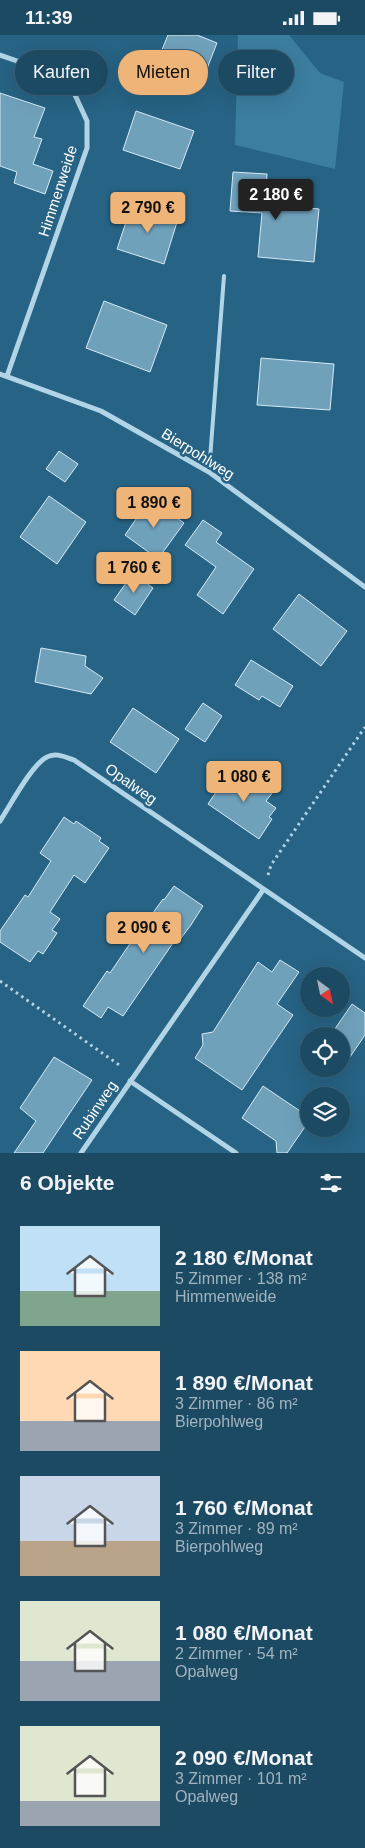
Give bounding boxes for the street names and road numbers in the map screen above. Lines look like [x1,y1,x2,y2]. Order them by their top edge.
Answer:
street label: Himmenweide [35,143,80,239]
street label: Bierpohlweg [159,424,238,483]
street label: Opalweg [102,760,160,808]
street label: Rubinweg [69,1077,120,1142]

